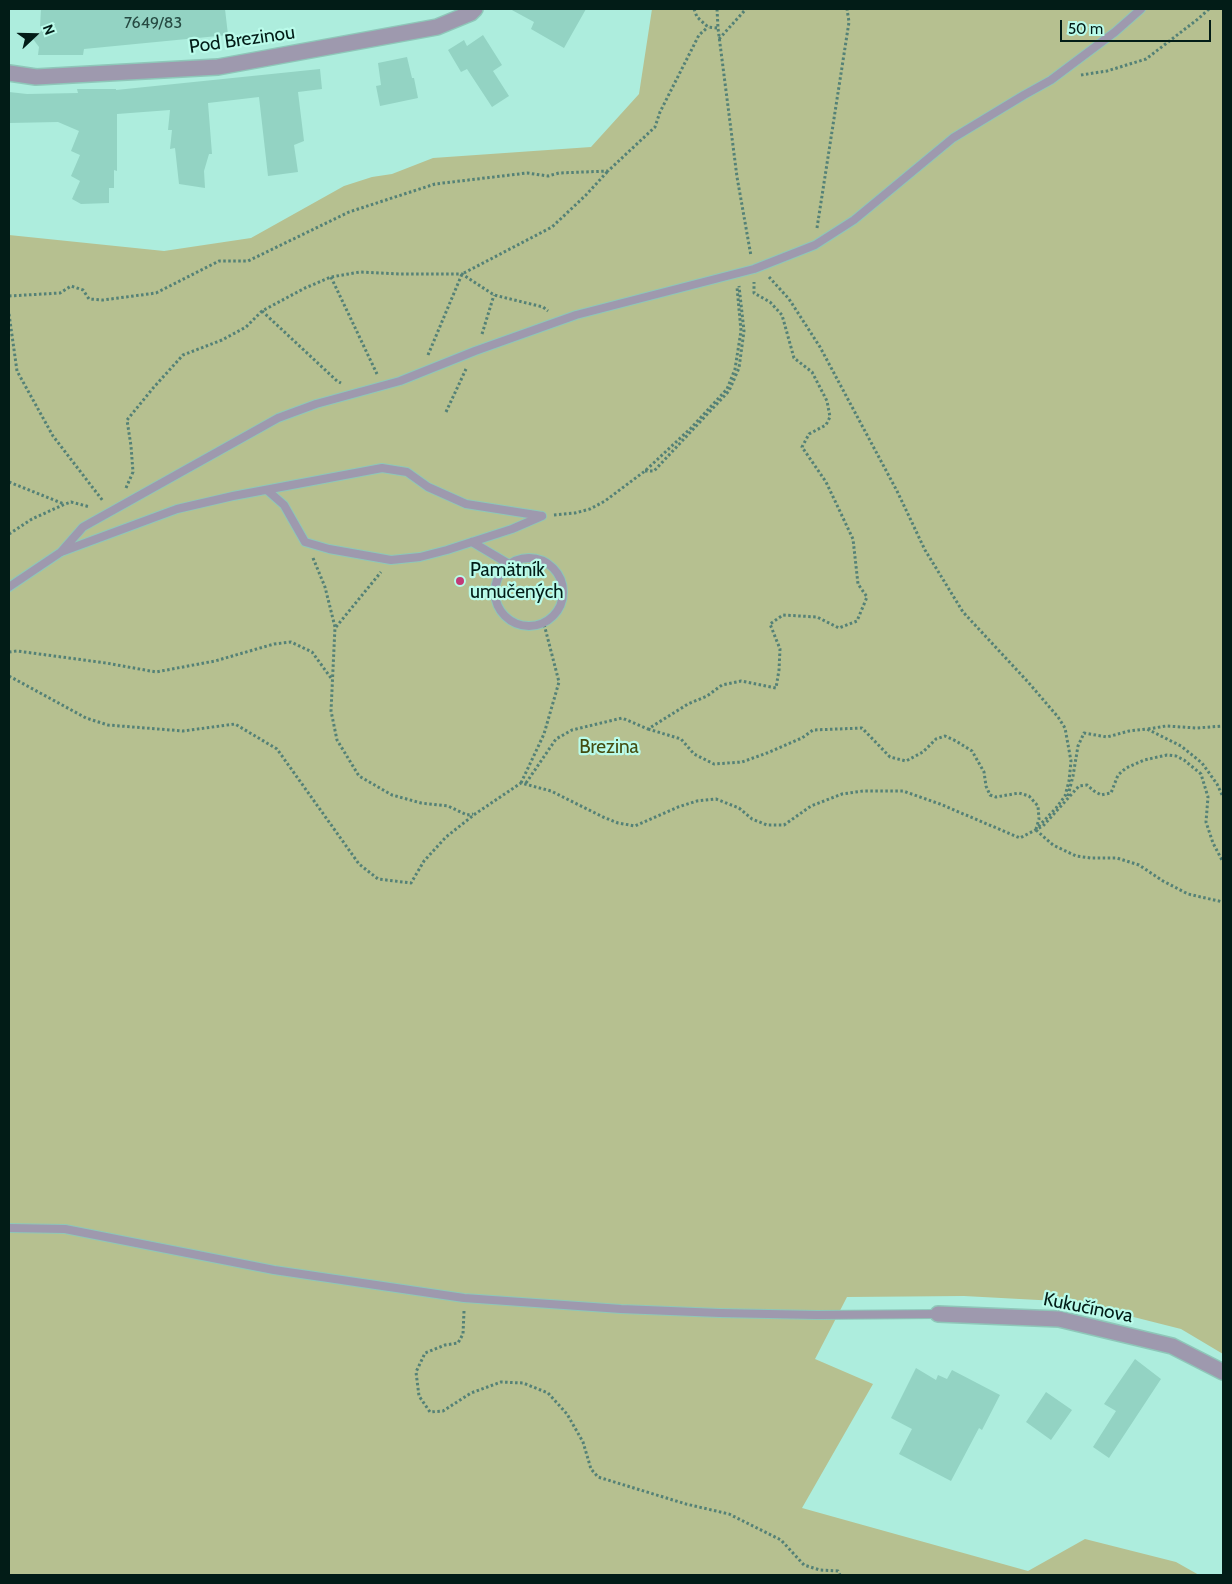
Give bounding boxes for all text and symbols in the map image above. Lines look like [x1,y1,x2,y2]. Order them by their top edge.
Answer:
north arrow [10,10,60,60]
scale bar [1062,10,1213,42]
house number: 7649/83 [124,13,182,33]
text: 50 m [1068,20,1103,38]
street label: Pod Brezinou [188,21,296,59]
text: N [39,22,59,37]
place label: Pamätník umučených [470,559,564,603]
marker: Pamätník umučených [454,575,466,587]
park label: Brezina [579,736,639,758]
street label: Kukučínova [1041,1288,1135,1328]

